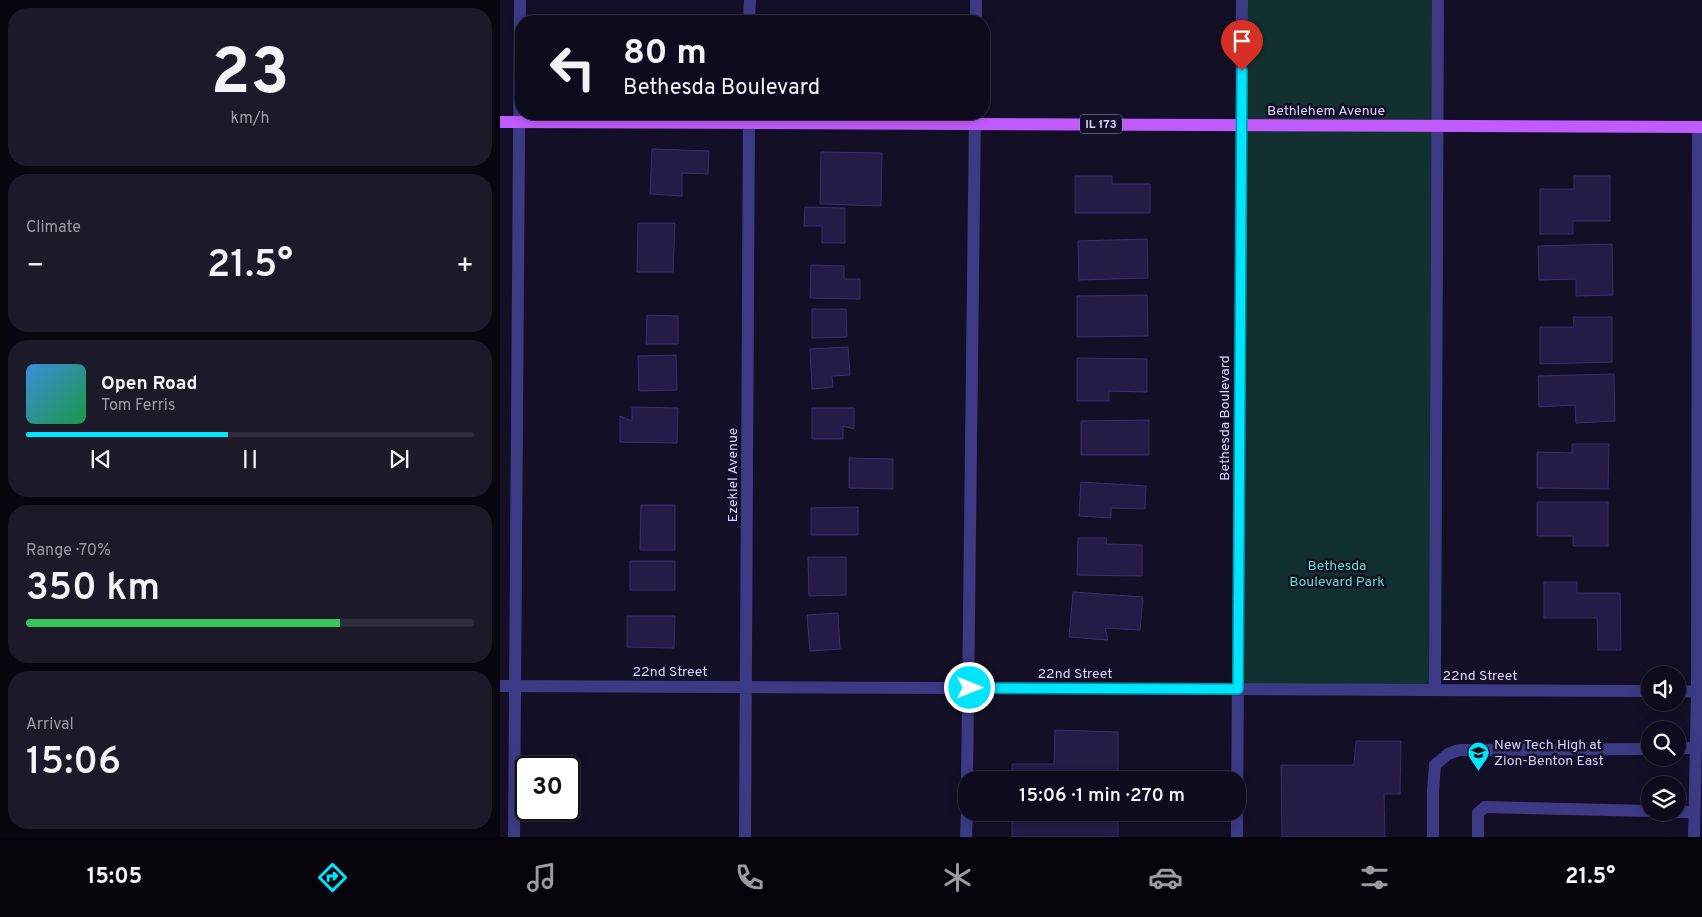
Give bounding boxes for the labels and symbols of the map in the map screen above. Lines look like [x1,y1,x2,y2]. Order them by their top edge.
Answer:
pin [1221,20,1263,71]
street label: Bethlehem Avenue [1267,103,1385,120]
road number: IL 173 [1080,115,1122,134]
street label: Bethesda Boulevard [1217,355,1234,481]
street label: Ezekiel Avenue [725,428,742,522]
park label: Bethesda Boulevard Park [1289,558,1385,591]
position arrow [943,661,995,713]
street label: 22nd Street [633,664,707,681]
street label: 22nd Street [1038,666,1112,683]
street label: 22nd Street [1443,668,1517,685]
place label: New Tech High at Zion-Benton East [1494,737,1604,770]
school or university icon: New Tech High at Zion-Benton East [1466,740,1490,771]
speed limit sign: 30 [515,756,580,821]

